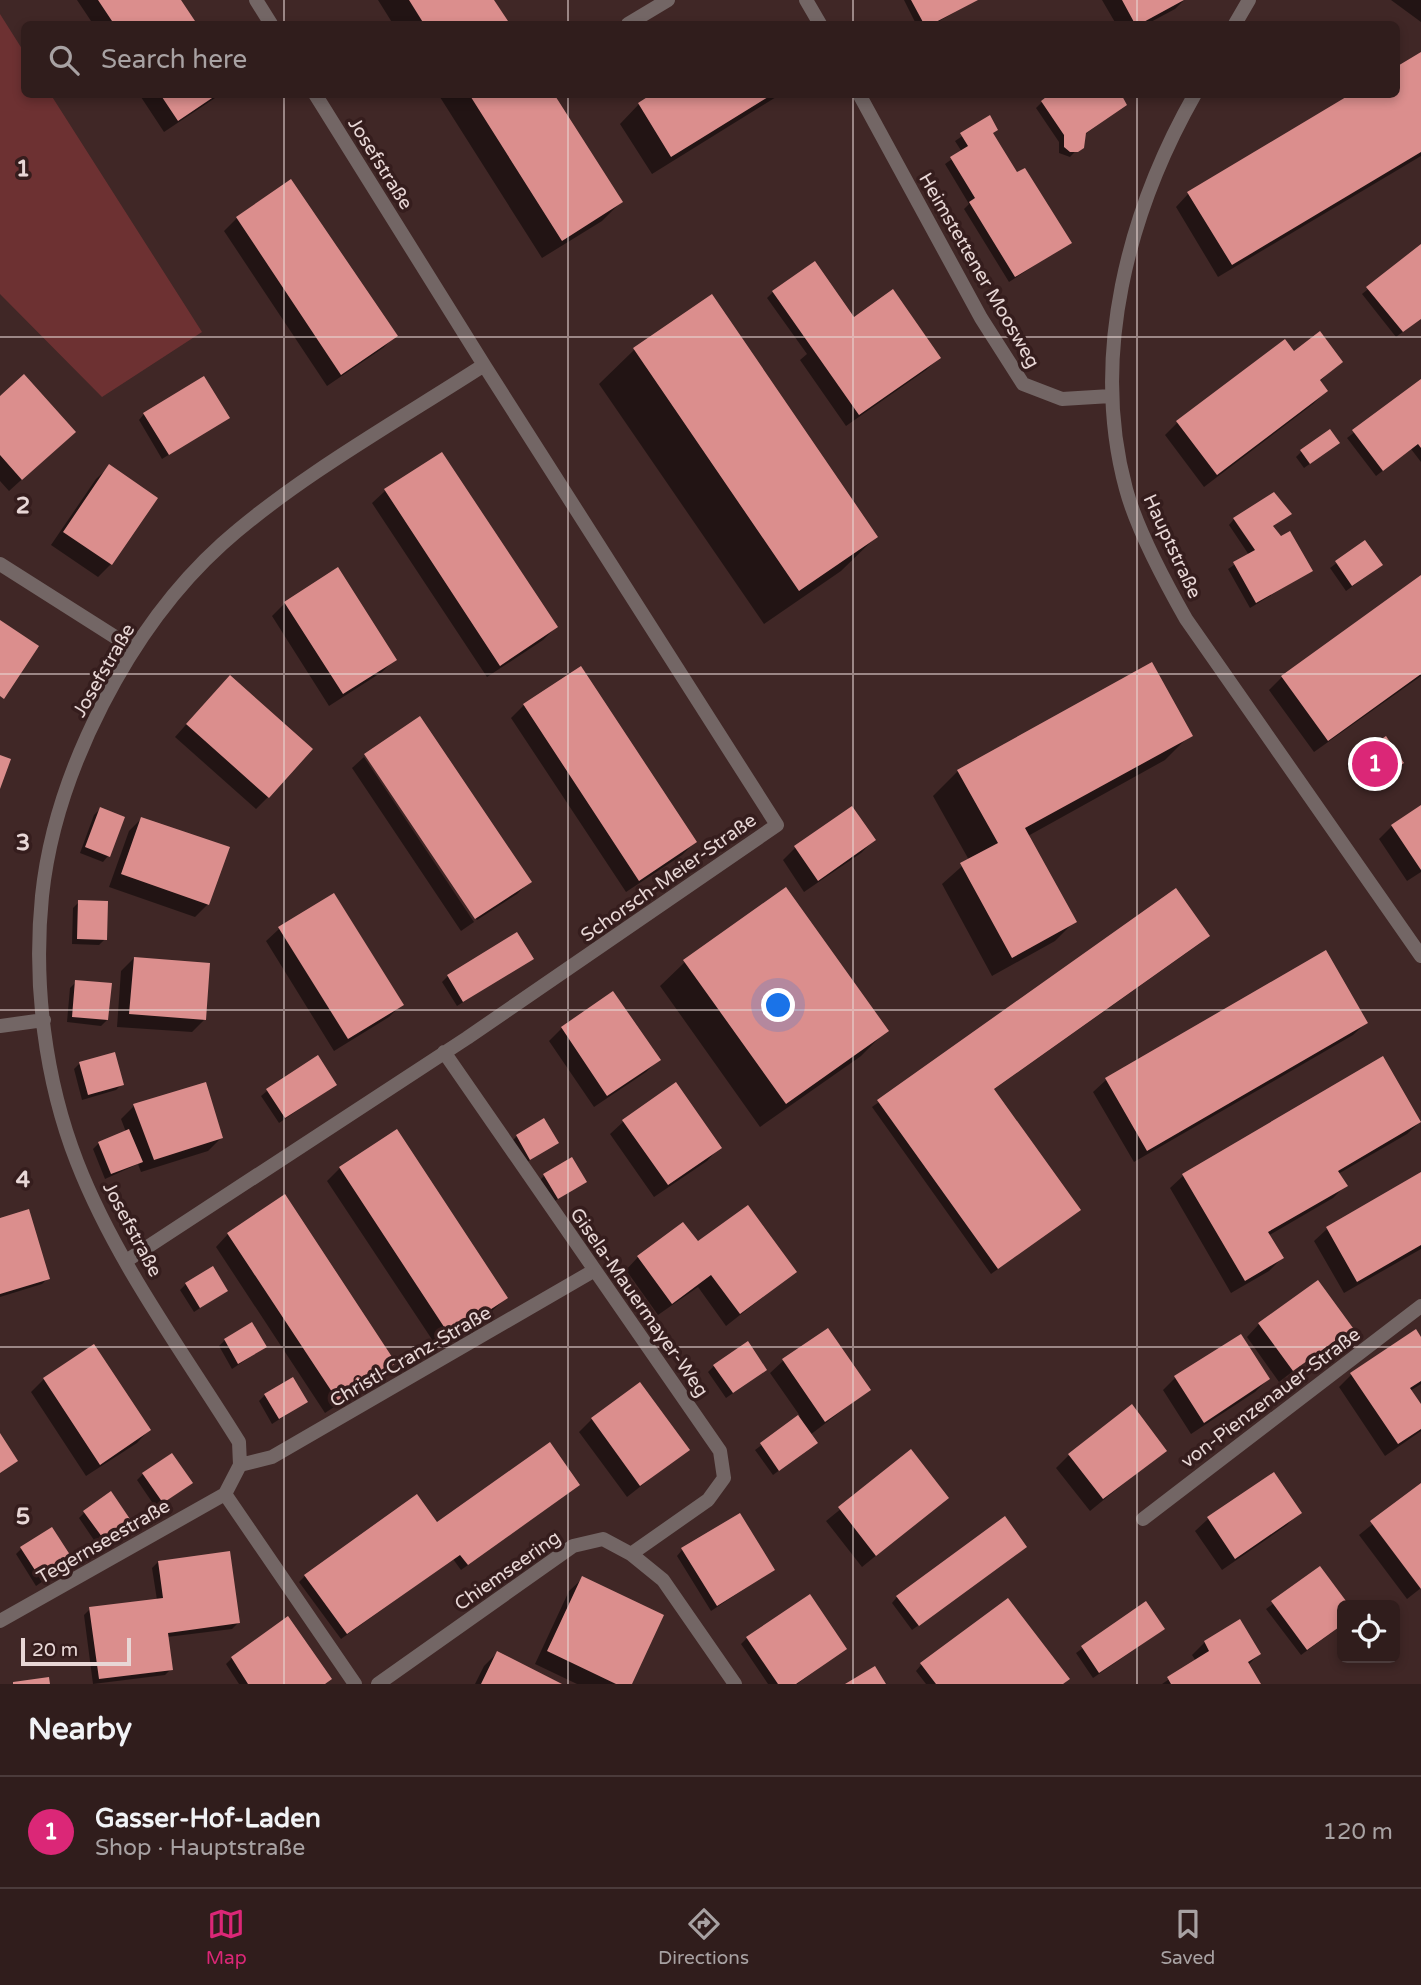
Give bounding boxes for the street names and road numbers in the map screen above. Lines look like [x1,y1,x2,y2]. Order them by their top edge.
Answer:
street label: Josefstraße [343,114,417,214]
street label: Heimstettener Moosweg [914,169,1044,372]
street label: Hauptstraße [1138,491,1206,602]
street label: Josefstraße [68,620,139,721]
street label: Schorsch-Meier-Straße [577,809,760,947]
street label: Josefstraße [98,1178,166,1281]
street label: Gisela-Mauermayer-Weg [565,1204,713,1401]
street label: Christl-Cranz-Straße [326,1302,495,1412]
street label: von-Pienzenauer-Straße [1177,1323,1365,1472]
street label: Tegernseestraße [33,1495,174,1589]
street label: Chiemseering [451,1526,565,1615]

